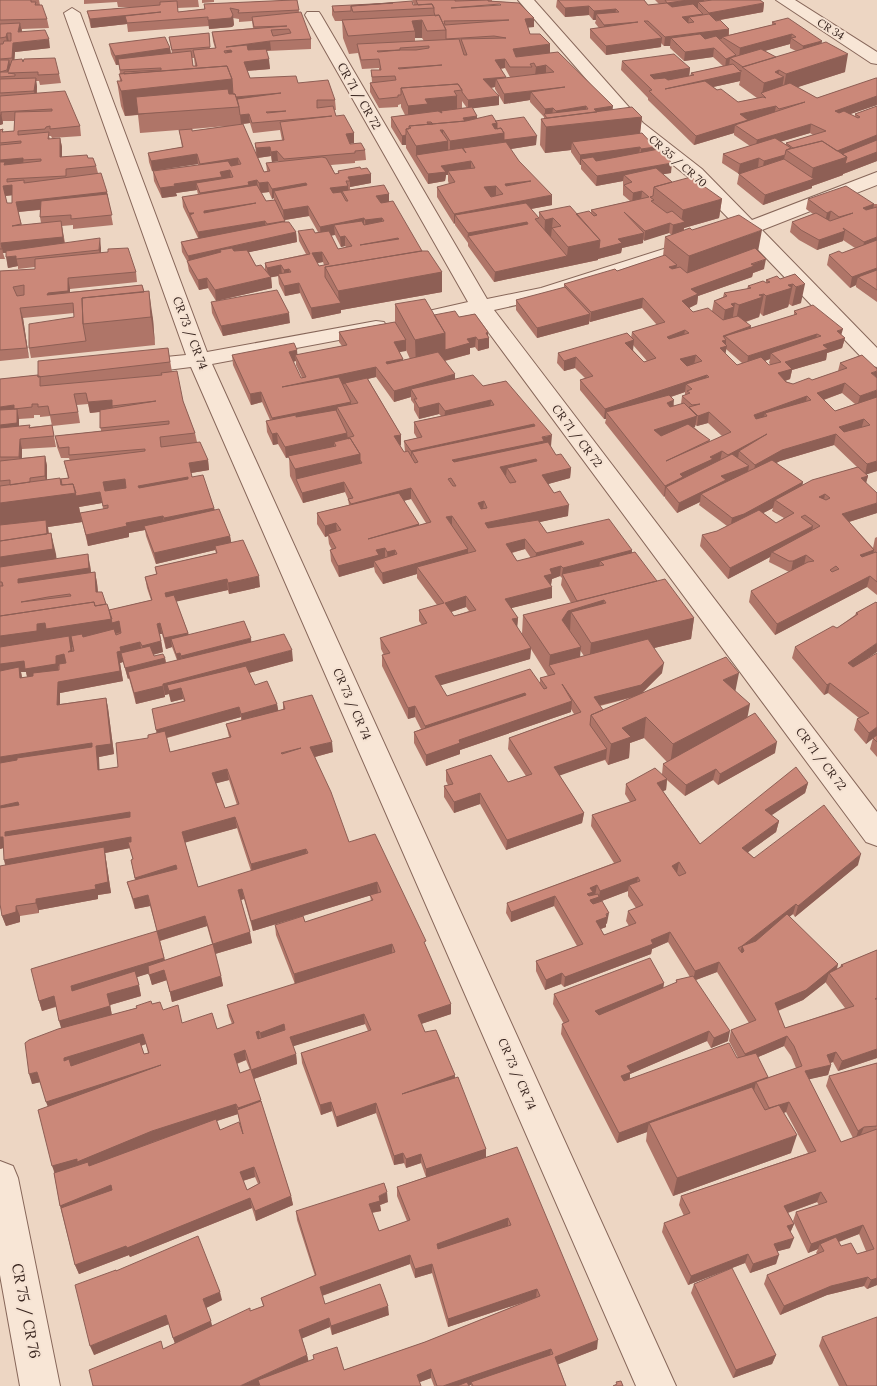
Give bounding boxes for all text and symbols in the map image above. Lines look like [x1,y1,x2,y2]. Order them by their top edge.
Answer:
street label: CR 34 [815,15,847,43]
street label: CR 71 / CR 72 [333,60,385,132]
street label: CR 35 / CR 70 [645,132,710,191]
street label: CR 73 / CR 74 [169,294,211,372]
street label: CR 71 / CR 72 [548,401,606,471]
street label: CR 73 / CR 74 [329,666,375,743]
street label: CR 71 / CR 72 [792,724,850,794]
street label: CR 73 / CR 74 [494,1036,540,1113]
street label: CR 75 / CR 76 [7,1262,45,1360]

